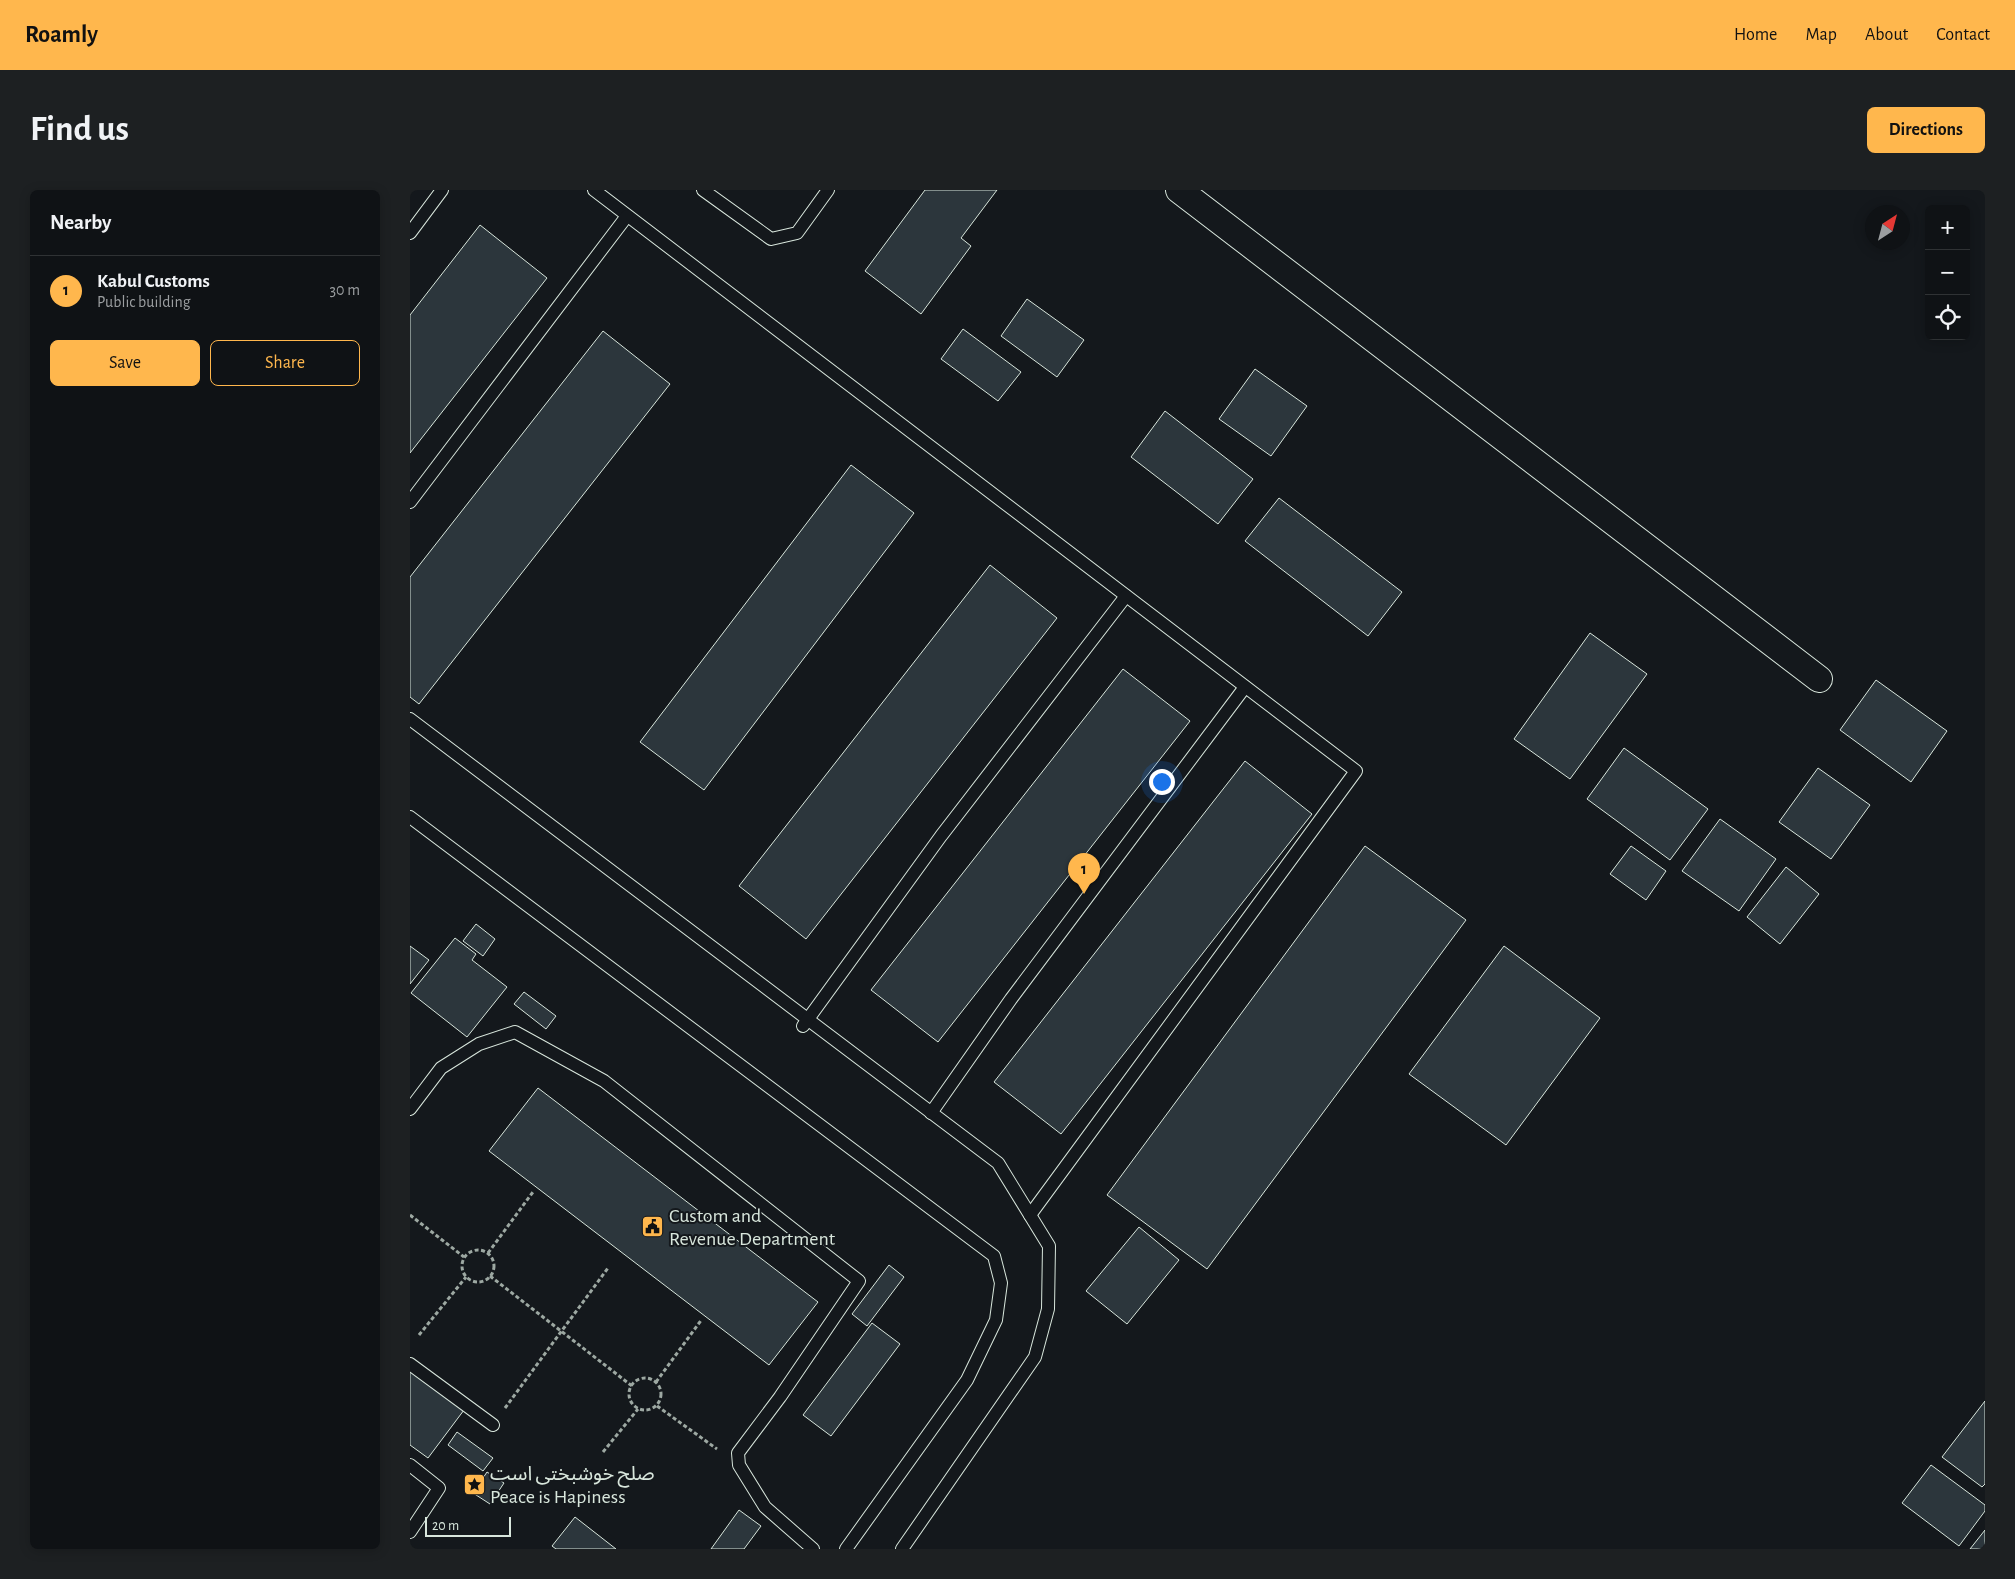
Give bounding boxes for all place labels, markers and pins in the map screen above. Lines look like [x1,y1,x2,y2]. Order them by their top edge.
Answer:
pin: 1 [1068,853,1100,894]
place label: Custom and Revenue Department [669,1206,836,1249]
public building icon: Custom and Revenue Department [641,1215,665,1239]
place label: صلح خوشبختی است Peace is Hapiness [490,1464,655,1507]
place icon: صلح خوشبختی است Peace is Hapiness [462,1473,486,1497]

